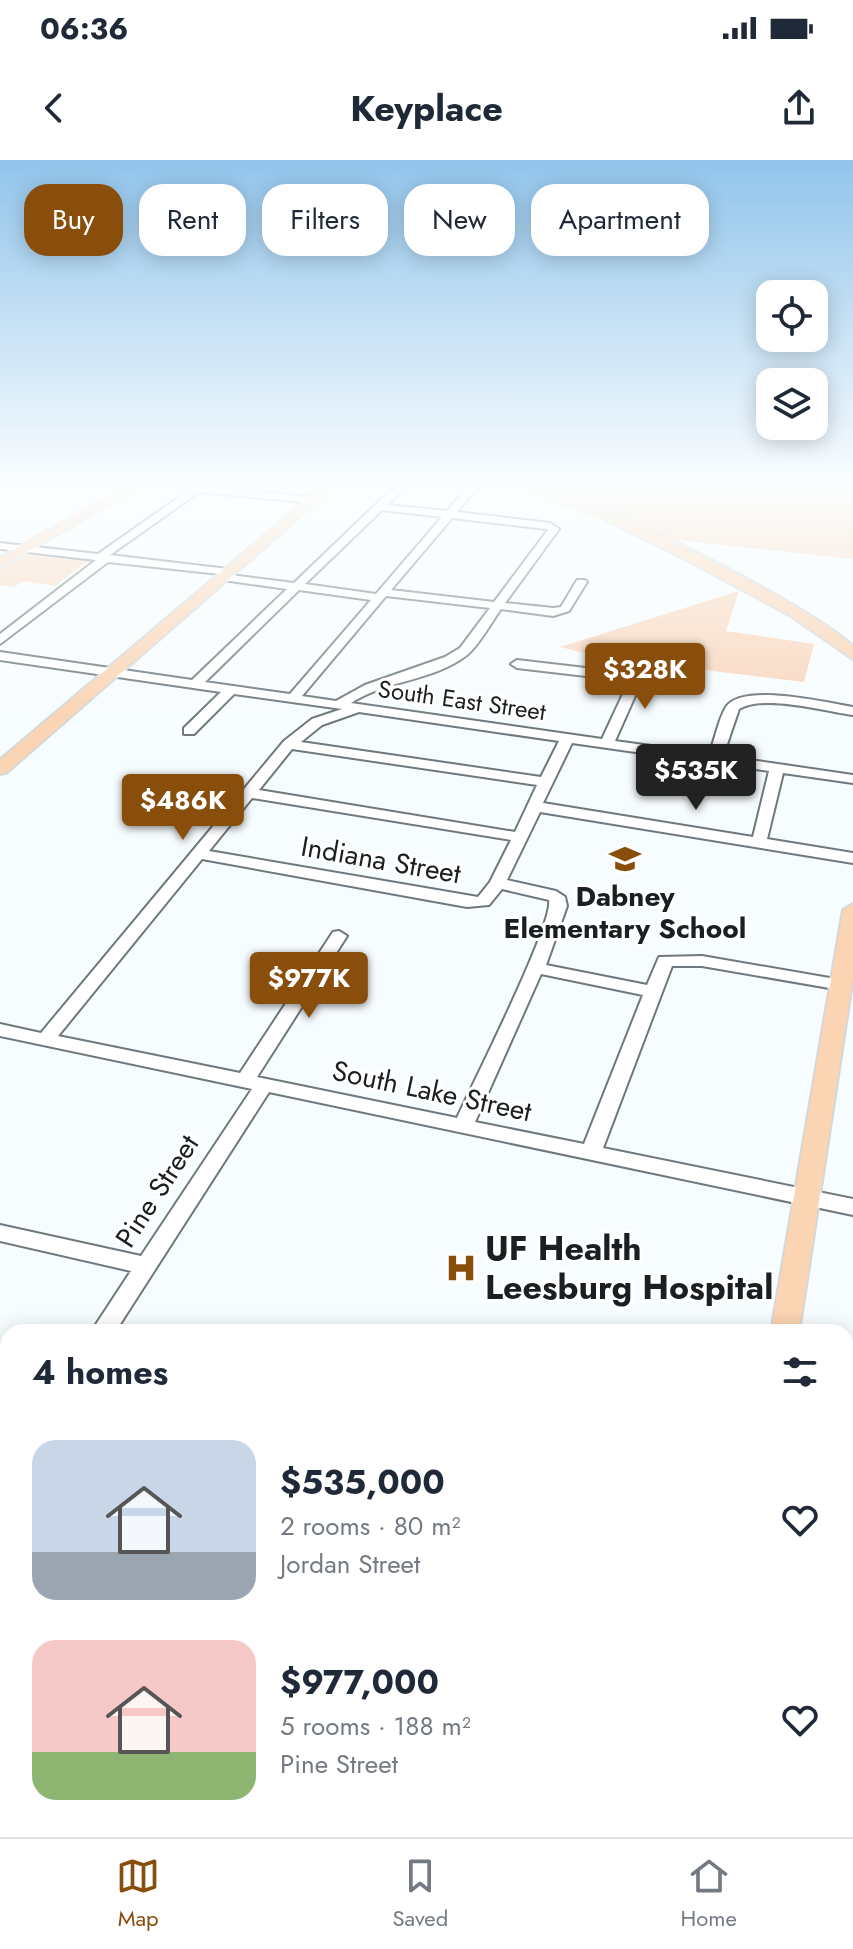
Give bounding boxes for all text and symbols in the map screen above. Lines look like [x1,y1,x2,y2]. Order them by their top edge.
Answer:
text: 06:36 [40,7,128,50]
text: Keyplace [350,82,503,134]
icon: back [32,86,76,130]
icon: share [777,86,821,130]
chip: Buy [24,184,123,256]
chip: Rent [139,184,246,256]
chip: Filters [262,184,388,256]
chip: New [404,184,515,256]
chip: Apartment [531,184,709,256]
map controls [756,280,828,440]
button: locate [756,280,828,352]
button: layers [756,368,828,440]
pin: $328K [589,643,701,711]
text: $328K [603,650,687,688]
street label: South East Street [376,671,548,729]
pin: $535K [640,744,752,812]
text: $535K [654,751,738,789]
pin: $486K [127,774,239,842]
text: $486K [140,781,226,819]
street label: Indiana Street [298,826,464,894]
school or university icon: Dabney Elementary School [608,842,642,876]
place label: Dabney Elementary School [504,876,746,949]
pin: $977K [253,952,365,1020]
text: $977K [268,959,350,997]
street label: South Lake Street [329,1050,536,1132]
street label: Pine Street [105,1126,209,1255]
place label: UF Health Leesburg Hospital [485,1224,773,1312]
hospital icon: UF Health Leesburg Hospital [444,1251,478,1285]
text: 4 homes [32,1348,168,1397]
icon: filters [778,1350,822,1394]
text: $535,000 [280,1458,445,1507]
icon: home [96,1472,192,1568]
icon: heart [778,1498,822,1542]
text: 2 rooms · 80 m² [280,1507,461,1545]
text: Jordan Street [280,1545,420,1583]
text: $977,000 [280,1658,439,1707]
icon: home [96,1672,192,1768]
icon: heart [778,1698,822,1742]
text: 5 rooms · 188 m² [280,1707,471,1745]
text: Pine Street [280,1745,398,1783]
tab: Map [116,1854,160,1934]
tab: Saved [392,1854,448,1934]
tab: Home [681,1854,737,1934]

